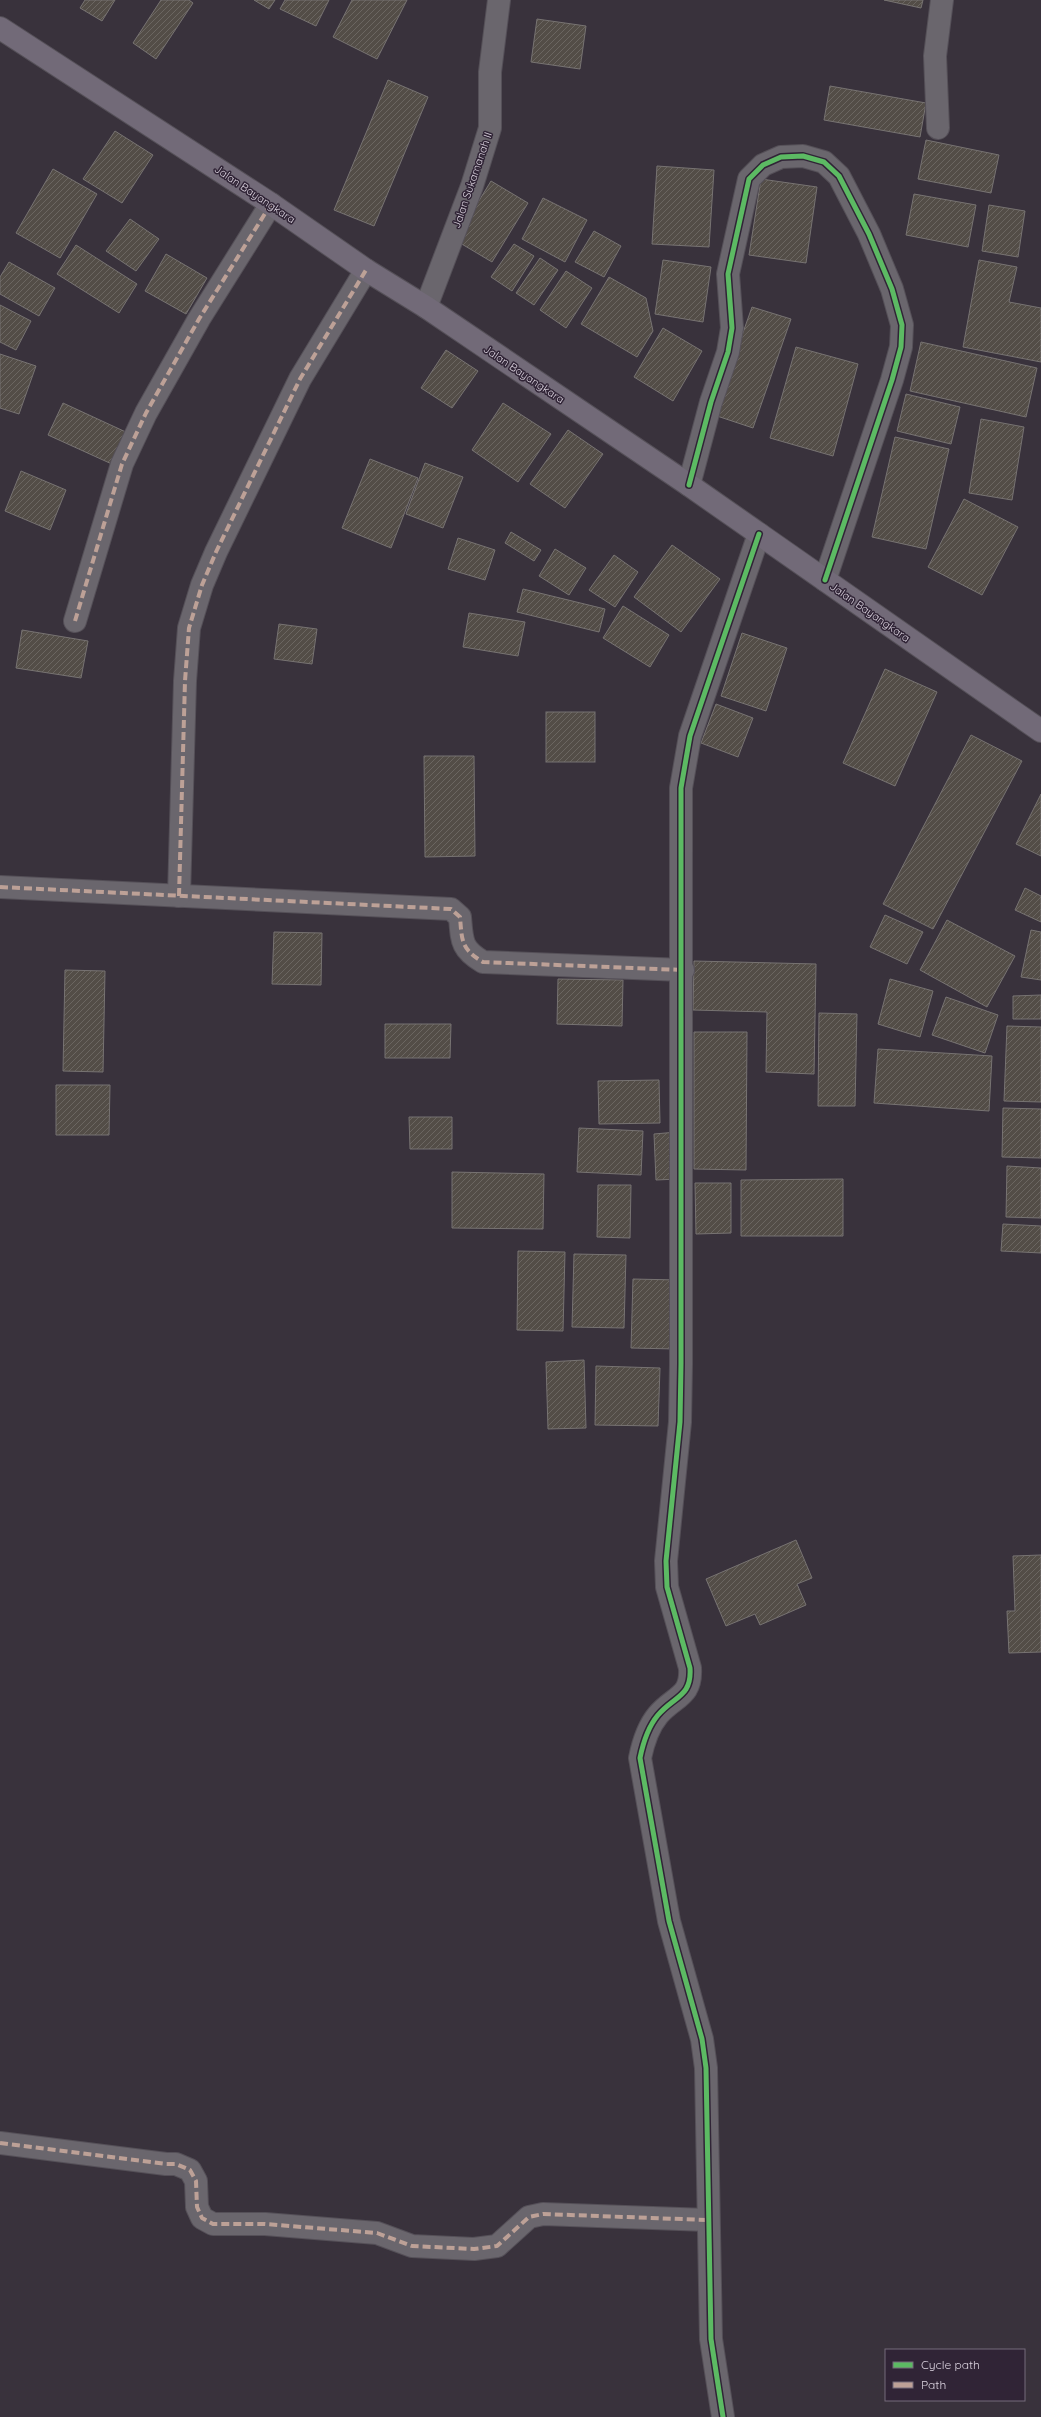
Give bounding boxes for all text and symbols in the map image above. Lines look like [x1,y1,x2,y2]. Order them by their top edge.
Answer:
street label: Jalan Sukamanah II [449,130,495,230]
street label: Jalan Bayangkara [212,162,298,226]
street label: Jalan Bayangkara [481,342,567,406]
street label: Jalan Bayangkara [827,579,913,645]
legend [885,2349,1025,2401]
text: Cycle path [921,2357,980,2372]
text: Path [921,2377,946,2392]

